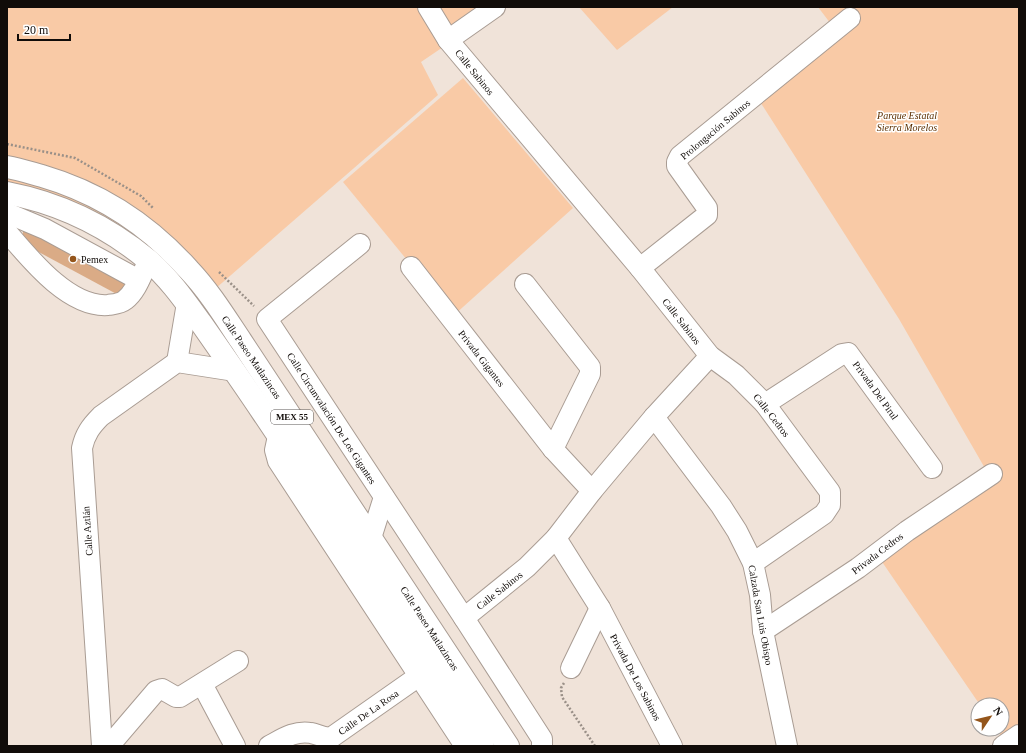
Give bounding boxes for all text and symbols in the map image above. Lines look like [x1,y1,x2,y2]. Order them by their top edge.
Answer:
scale bar [18,16,70,42]
text: 20 m [24,23,49,37]
street label: Calle Sabinos [453,47,496,97]
street label: Prolongación Sabinos [678,97,752,162]
park label: Parque Estatal Sierra Morelos [876,110,937,133]
marker: Pemex [68,254,78,264]
place label: Pemex [81,254,108,265]
street label: Calle Sabinos [660,296,703,347]
street label: Calle Paseo Matlazincas [220,314,284,401]
street label: Privada Gigantes [456,328,507,389]
street label: Calle Circunvalación De Los Gigantes [285,351,378,486]
street label: Privada Del Pirul [851,359,901,422]
street label: Calle Cedros [751,391,792,439]
road number: MEX 55 [271,410,313,424]
street label: Calle Aztlán [80,506,95,556]
street label: Privada Cedros [849,530,905,576]
street label: Calzada San Luis Obispo [746,564,775,666]
street label: Calle Sabinos [474,569,525,612]
street label: Calle Paseo Matlazincas [398,584,461,672]
street label: Privada De Los Sabinos [608,632,663,722]
street label: Calle De La Rosa [336,687,401,737]
north arrow [970,697,1010,737]
text: N [991,705,1005,718]

